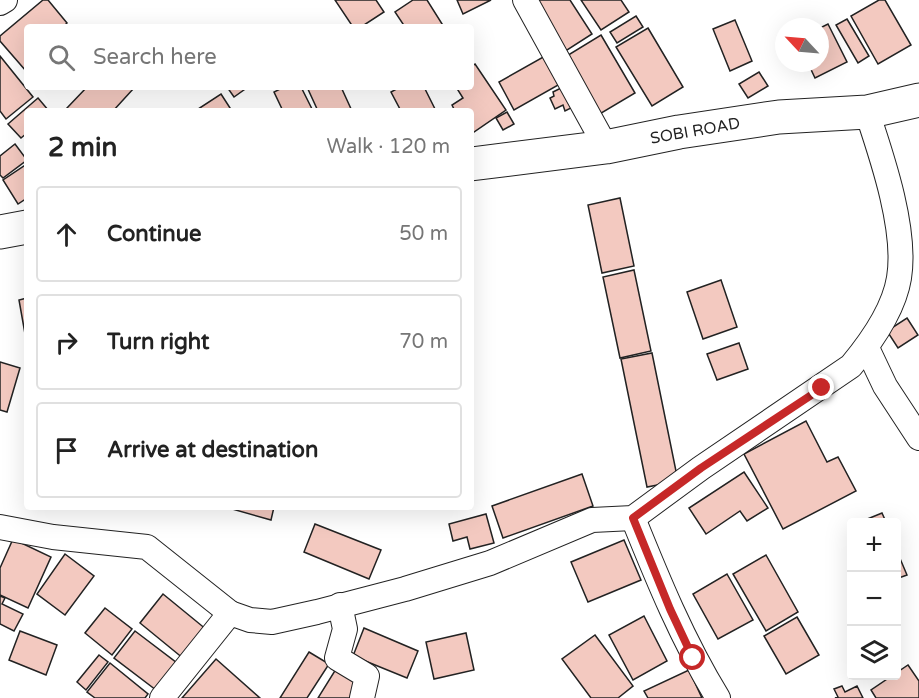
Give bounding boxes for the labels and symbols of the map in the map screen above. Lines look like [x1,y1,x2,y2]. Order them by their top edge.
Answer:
north arrow [775,18,829,72]
street label: SOBI ROAD [649,113,742,149]
route end [808,374,834,400]
route start [679,644,705,670]

